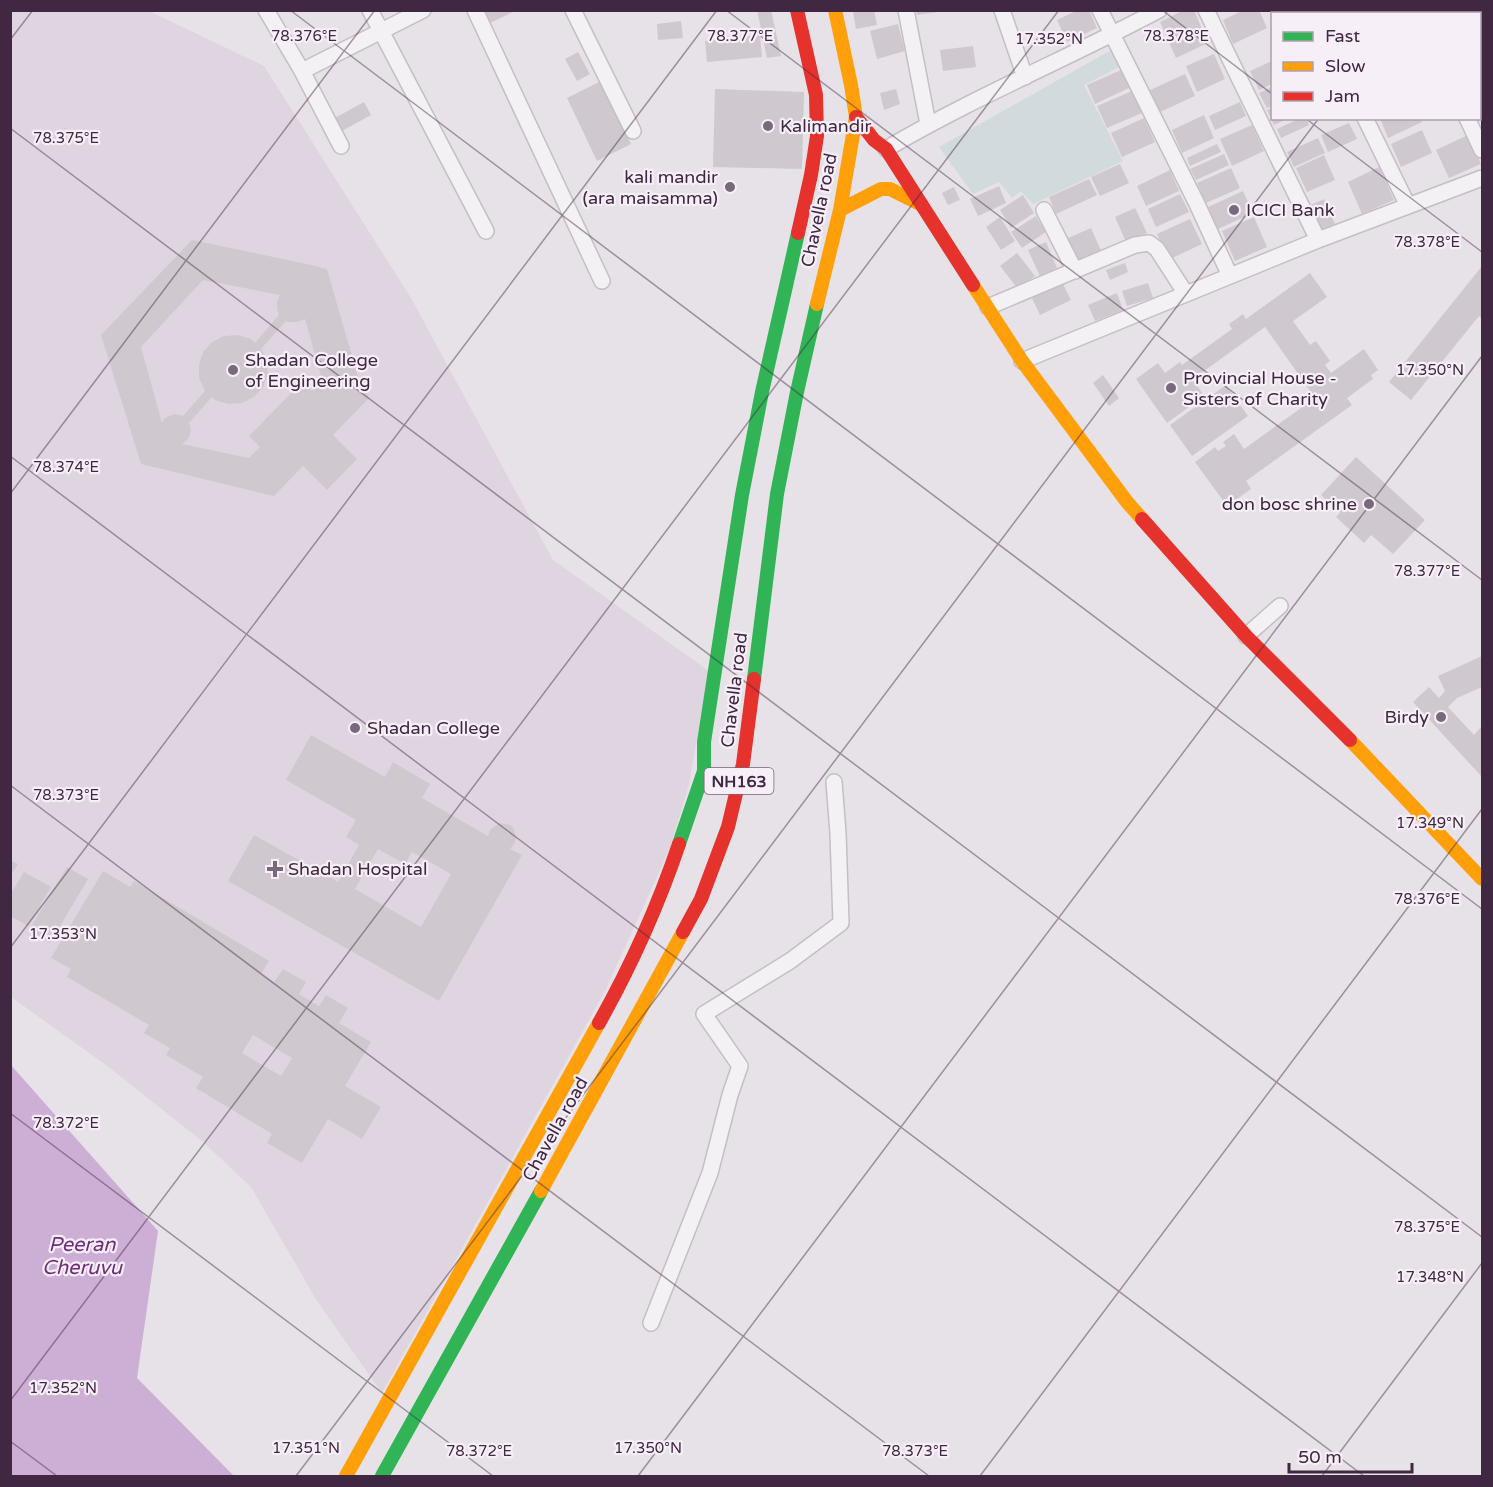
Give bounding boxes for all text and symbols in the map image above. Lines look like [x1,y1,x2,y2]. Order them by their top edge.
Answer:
legend [1271,12,1481,120]
text: Fast [1325,25,1360,47]
text: 78.376°E [271,27,337,45]
text: 78.377°E [707,27,773,45]
text: 78.378°E [1143,27,1209,45]
text: 17.352°N [1015,30,1083,48]
text: Slow [1325,55,1366,77]
text: Jam [1325,85,1360,107]
place label: Kalimandir [780,115,872,137]
marker: Kalimandir [761,119,775,133]
text: 78.375°E [33,129,99,147]
street label: Chavella road [796,151,842,269]
place label: kali mandir (ara maisamma) [583,166,718,209]
marker: kali mandir (ara maisamma) [723,180,737,194]
place label: ICICI Bank [1246,199,1335,221]
marker: ICICI Bank [1227,203,1241,217]
text: 78.378°E [1394,233,1460,251]
place label: Shadan College of Engineering [245,349,378,392]
text: 17.350°N [1396,361,1464,379]
marker: Shadan College of Engineering [226,363,240,377]
place label: Provincial House - Sisters of Charity [1183,367,1337,410]
marker: Provincial House - Sisters of Charity [1164,381,1178,395]
text: 78.374°E [33,458,99,476]
place label: don bosc shrine [1222,493,1357,515]
marker: don bosc shrine [1362,497,1376,511]
text: 78.377°E [1394,562,1460,580]
street label: Chavella road [716,631,752,749]
place label: Birdy [1385,706,1429,728]
marker: Birdy [1434,710,1448,724]
place label: Shadan College [367,717,500,739]
marker: Shadan College [348,721,362,735]
road number: NH163 [704,768,774,794]
text: 78.373°E [33,786,99,804]
text: 17.349°N [1396,814,1464,832]
place label: Shadan Hospital [288,858,427,880]
marker: Shadan Hospital [266,860,284,878]
text: 78.376°E [1394,890,1460,908]
text: 17.353°N [29,925,97,943]
street label: Chavella road [517,1073,593,1185]
text: 78.372°E [33,1114,99,1132]
text: 78.375°E [1394,1218,1460,1236]
water label: Peeran Cheruvu [42,1233,124,1280]
text: 17.348°N [1396,1268,1464,1286]
text: 17.352°N [29,1379,97,1397]
scale bar [1289,1436,1412,1474]
text: 17.351°N [272,1439,340,1457]
text: 17.350°N [614,1439,682,1457]
text: 78.372°E [446,1442,512,1460]
text: 78.373°E [882,1442,948,1460]
text: 50 m [1298,1446,1342,1468]

